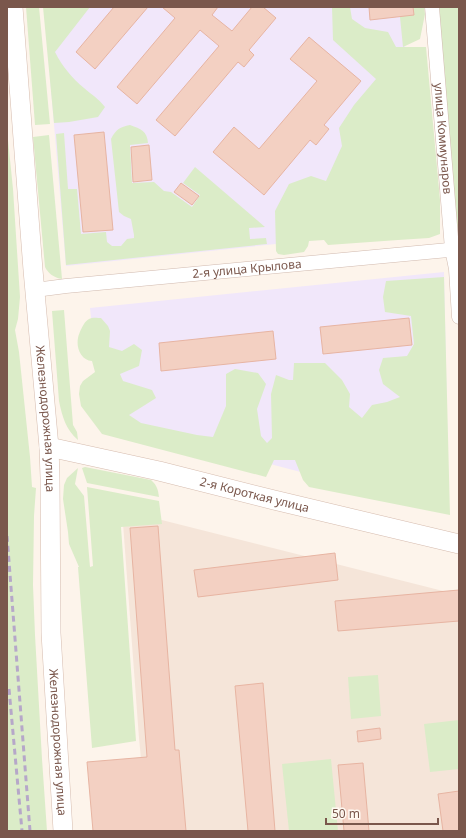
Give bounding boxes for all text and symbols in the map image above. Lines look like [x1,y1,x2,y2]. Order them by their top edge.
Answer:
street label: улица Коммунаров [430,82,456,195]
street label: 2-я улица Крылова [192,255,302,282]
street label: Железнодорожная улица [32,345,59,492]
street label: 2-я Короткая улица [198,473,311,516]
street label: Железнодорожная улица [45,668,71,816]
scale bar [326,800,438,826]
text: 50 m [332,805,360,822]

